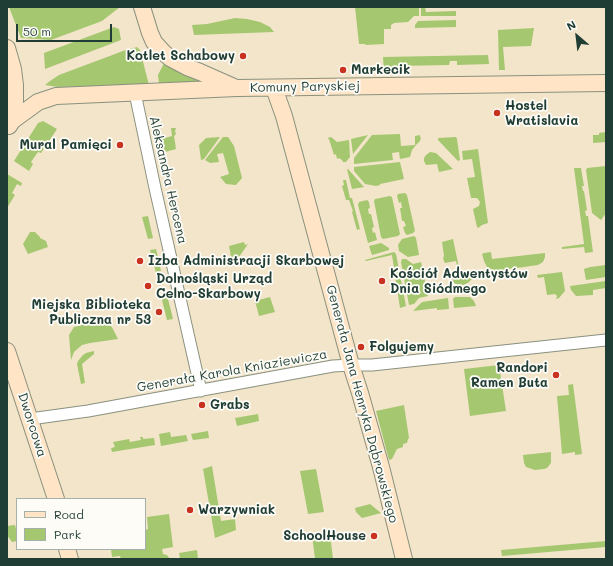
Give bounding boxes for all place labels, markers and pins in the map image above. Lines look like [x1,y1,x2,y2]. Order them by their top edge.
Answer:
place label: Kotlet Schabowy [126,48,235,64]
marker: Kotlet Schabowy [238,51,248,61]
place label: Markecik [351,62,410,78]
marker: Markecik [338,65,348,75]
place label: Hostel Wratislavia [505,98,578,129]
marker: Hostel Wratislavia [492,108,502,118]
place label: Mural Pamięci [20,137,112,153]
marker: Mural Pamięci [115,140,125,150]
place label: Izba Administracji Skarbowej [148,253,344,269]
marker: Izba Administracji Skarbowej [135,256,145,266]
place label: Kościół Adwentystów Dnia Siódmego [390,266,528,297]
place label: Dolnośląski Urząd Celno-Skarbowy [156,271,272,302]
marker: Kościół Adwentystów Dnia Siódmego [377,276,387,286]
marker: Dolnośląski Urząd Celno-Skarbowy [143,281,153,291]
place label: Miejska Biblioteka Publiczna nr 53 [32,297,151,328]
marker: Miejska Biblioteka Publiczna nr 53 [154,307,164,317]
place label: Folgujemy [369,339,434,355]
marker: Folgujemy [356,342,366,352]
place label: Randori Ramen Buta [471,360,548,391]
marker: Randori Ramen Buta [551,370,561,380]
place label: Grabs [210,397,250,413]
marker: Grabs [197,400,207,410]
place label: Warzywniak [198,502,275,518]
marker: Warzywniak [185,505,195,515]
place label: SchoolHouse [283,528,366,544]
marker: SchoolHouse [369,531,379,541]

